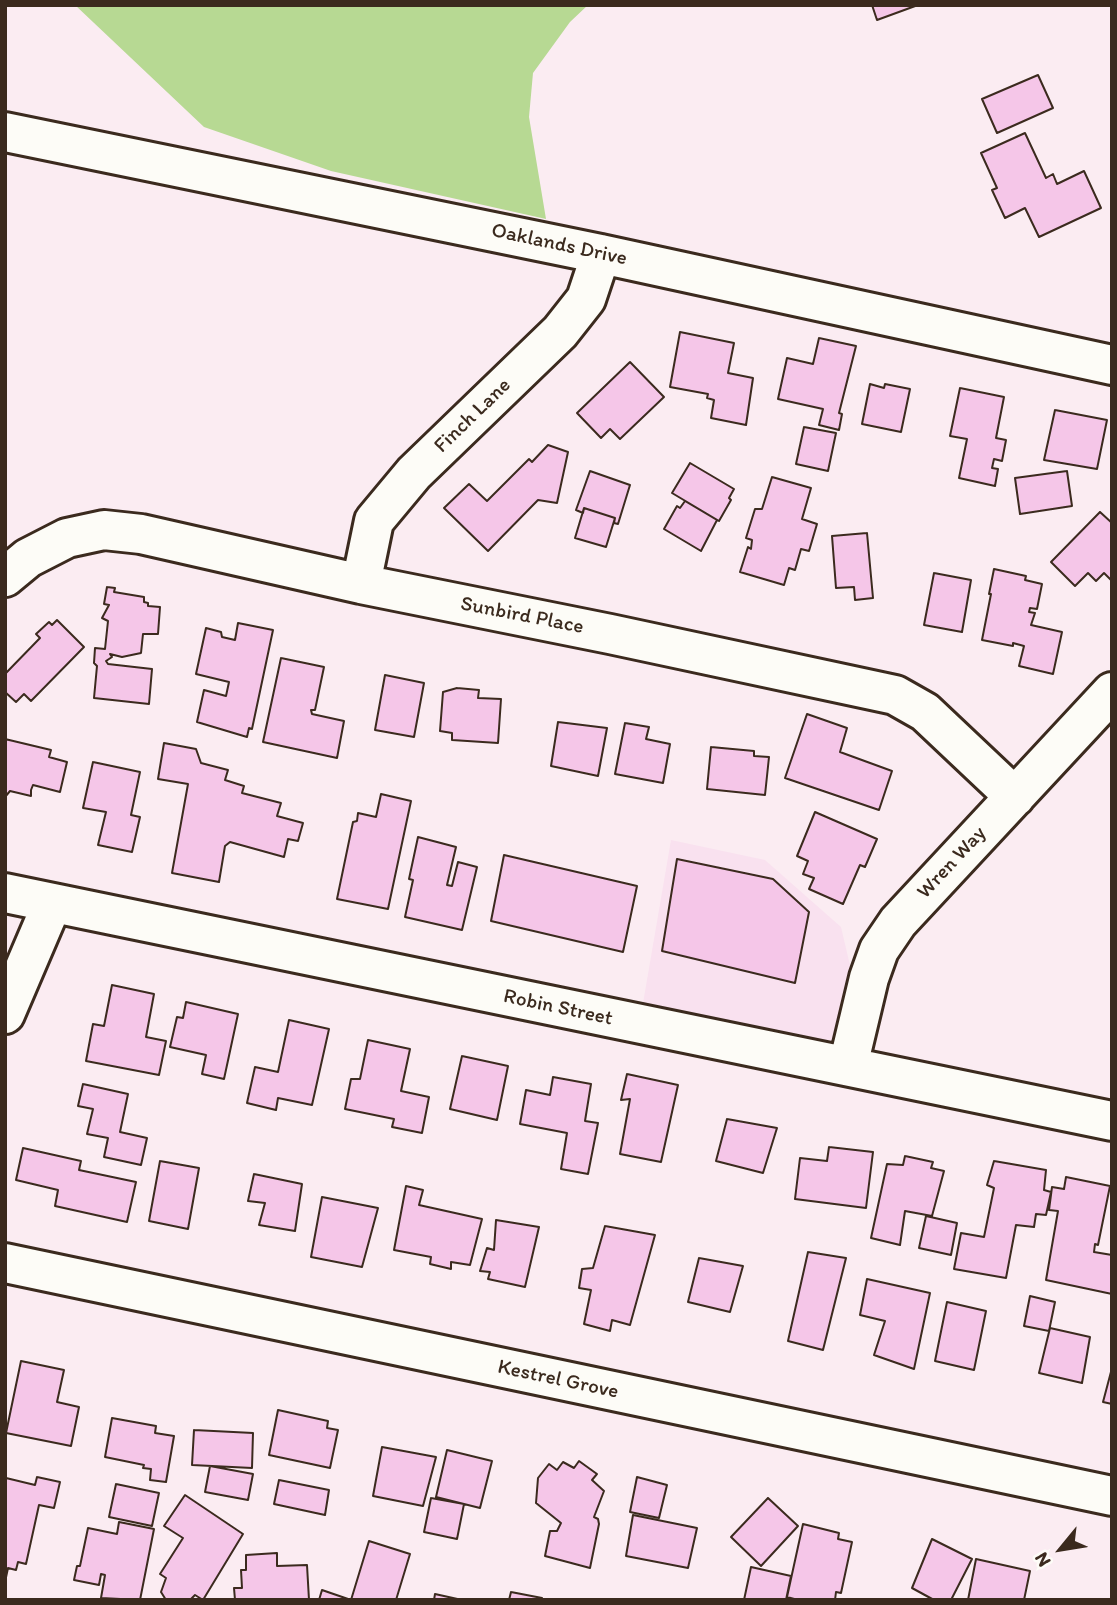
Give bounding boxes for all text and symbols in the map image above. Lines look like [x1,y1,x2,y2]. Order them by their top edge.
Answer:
street label: Oaklands Drive [489,218,629,272]
street label: Finch Lane [429,373,517,459]
street label: Sunbird Place [458,592,586,640]
street label: Wren Way [912,821,992,905]
street label: Robin Street [501,984,615,1032]
street label: Kestrel Grove [495,1355,621,1405]
north arrow [1026,1514,1096,1584]
text: N [1029,1548,1056,1571]

